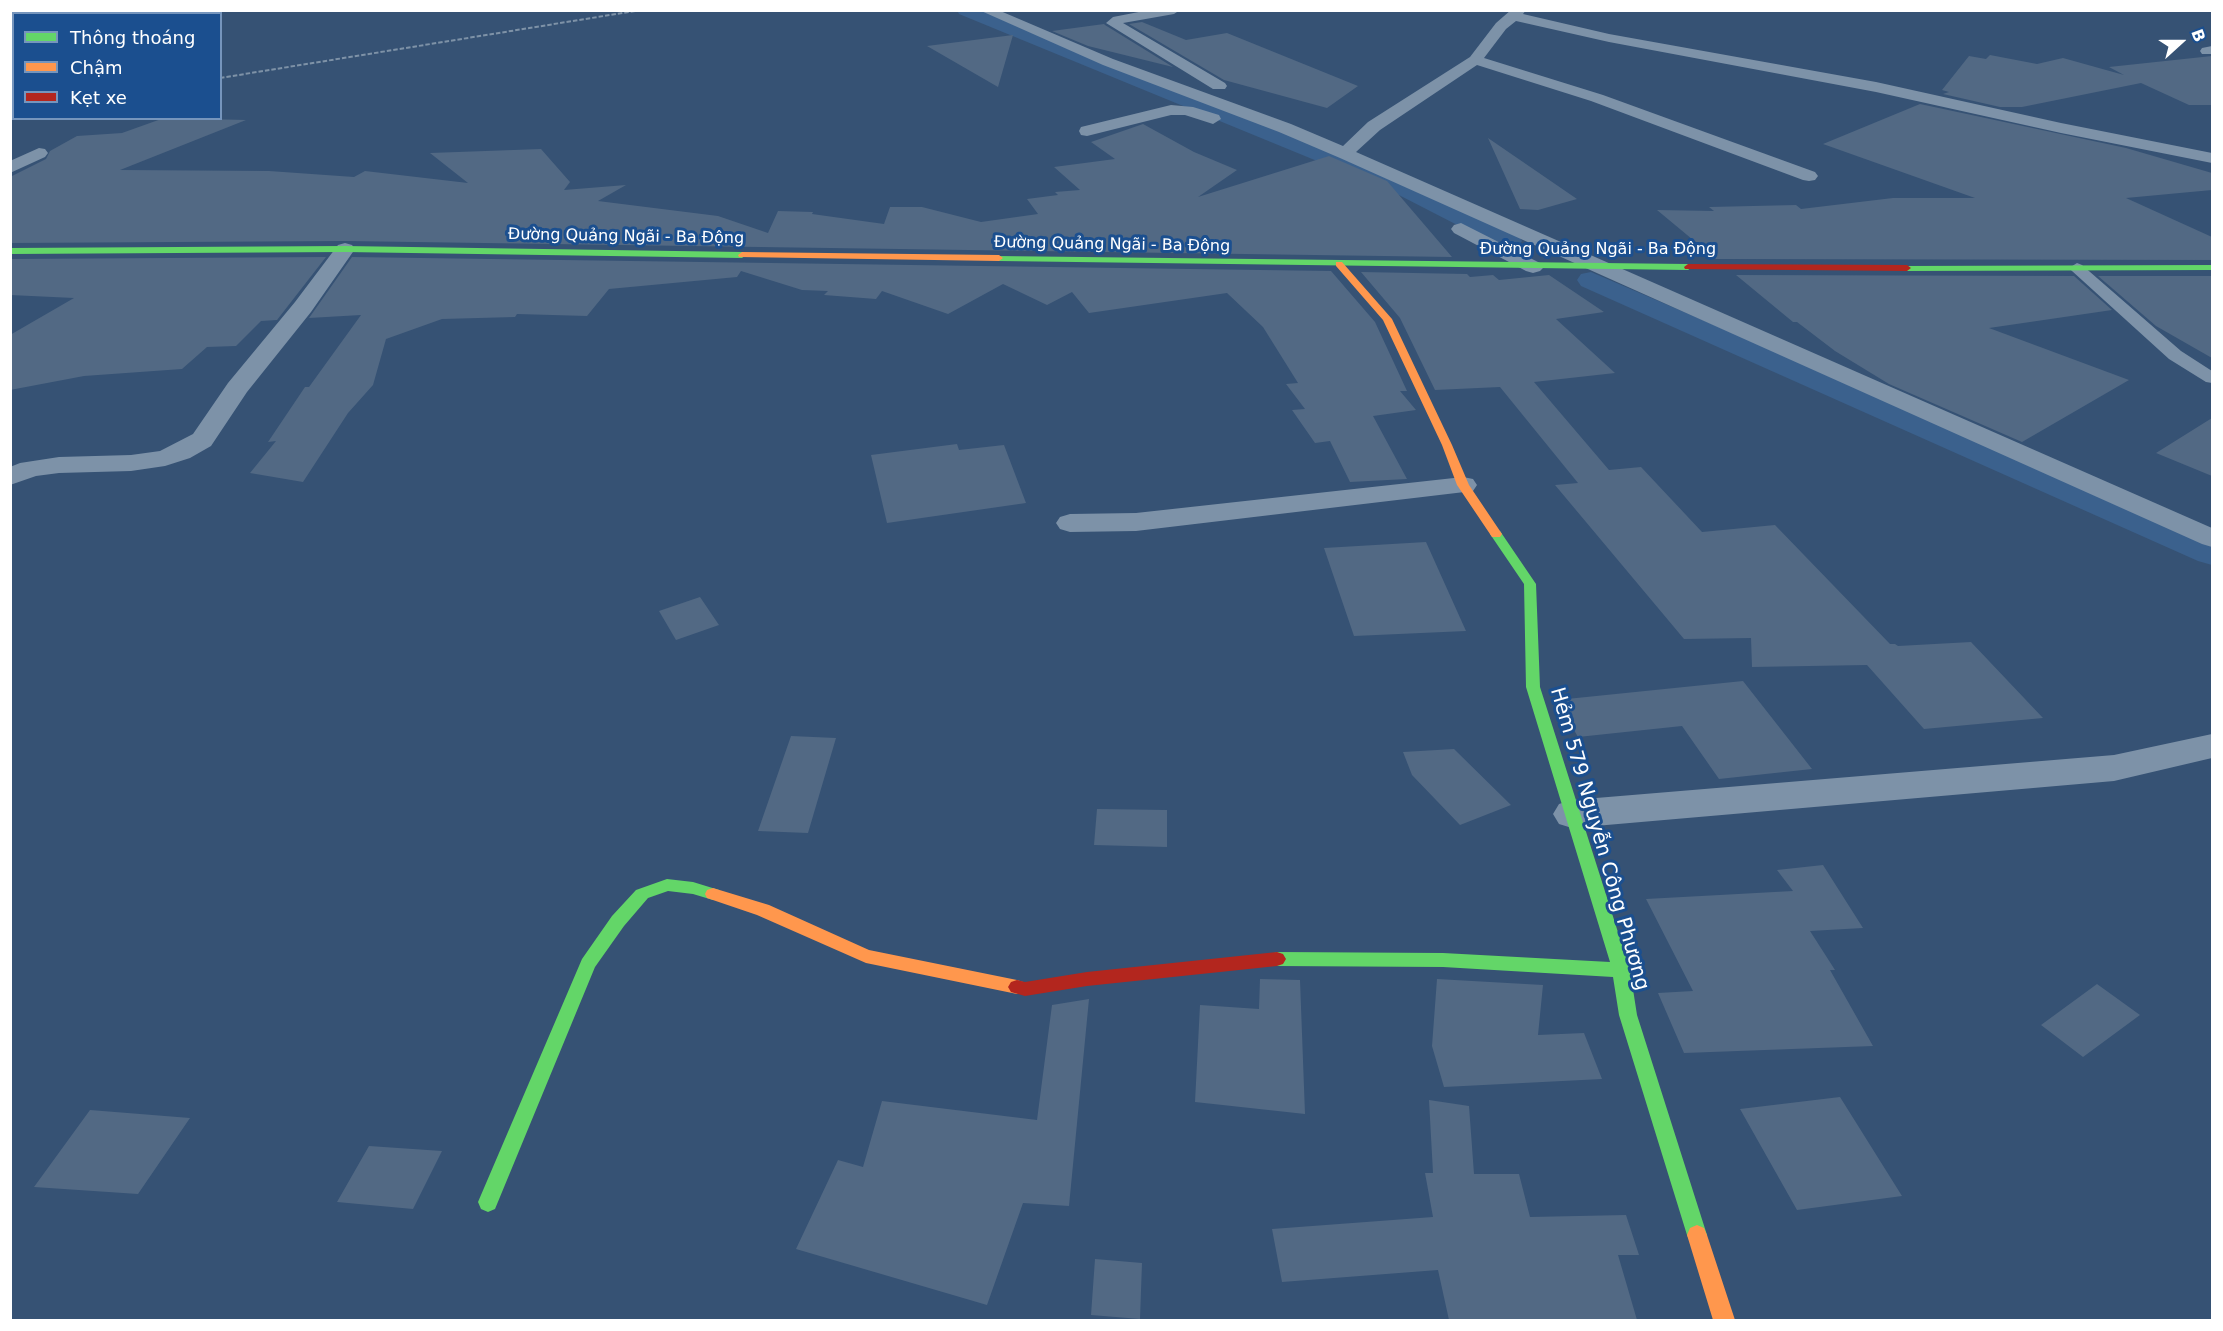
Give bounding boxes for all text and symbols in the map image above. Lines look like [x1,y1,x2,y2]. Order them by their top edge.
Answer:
legend [12,12,222,120]
north arrow [2151,12,2211,72]
text: B [2187,26,2209,44]
text: Thông thoáng [70,27,195,48]
text: Chậm [70,57,123,78]
text: Kẹt xe [70,87,127,108]
street label: Đường Quảng Ngãi - Ba Động [508,225,744,249]
street label: Đường Quảng Ngãi - Ba Động [994,233,1230,257]
street label: Đường Quảng Ngãi - Ba Động [1480,240,1716,260]
street label: Hẻm 579 Nguyễn Công Phương [1544,685,1654,993]

